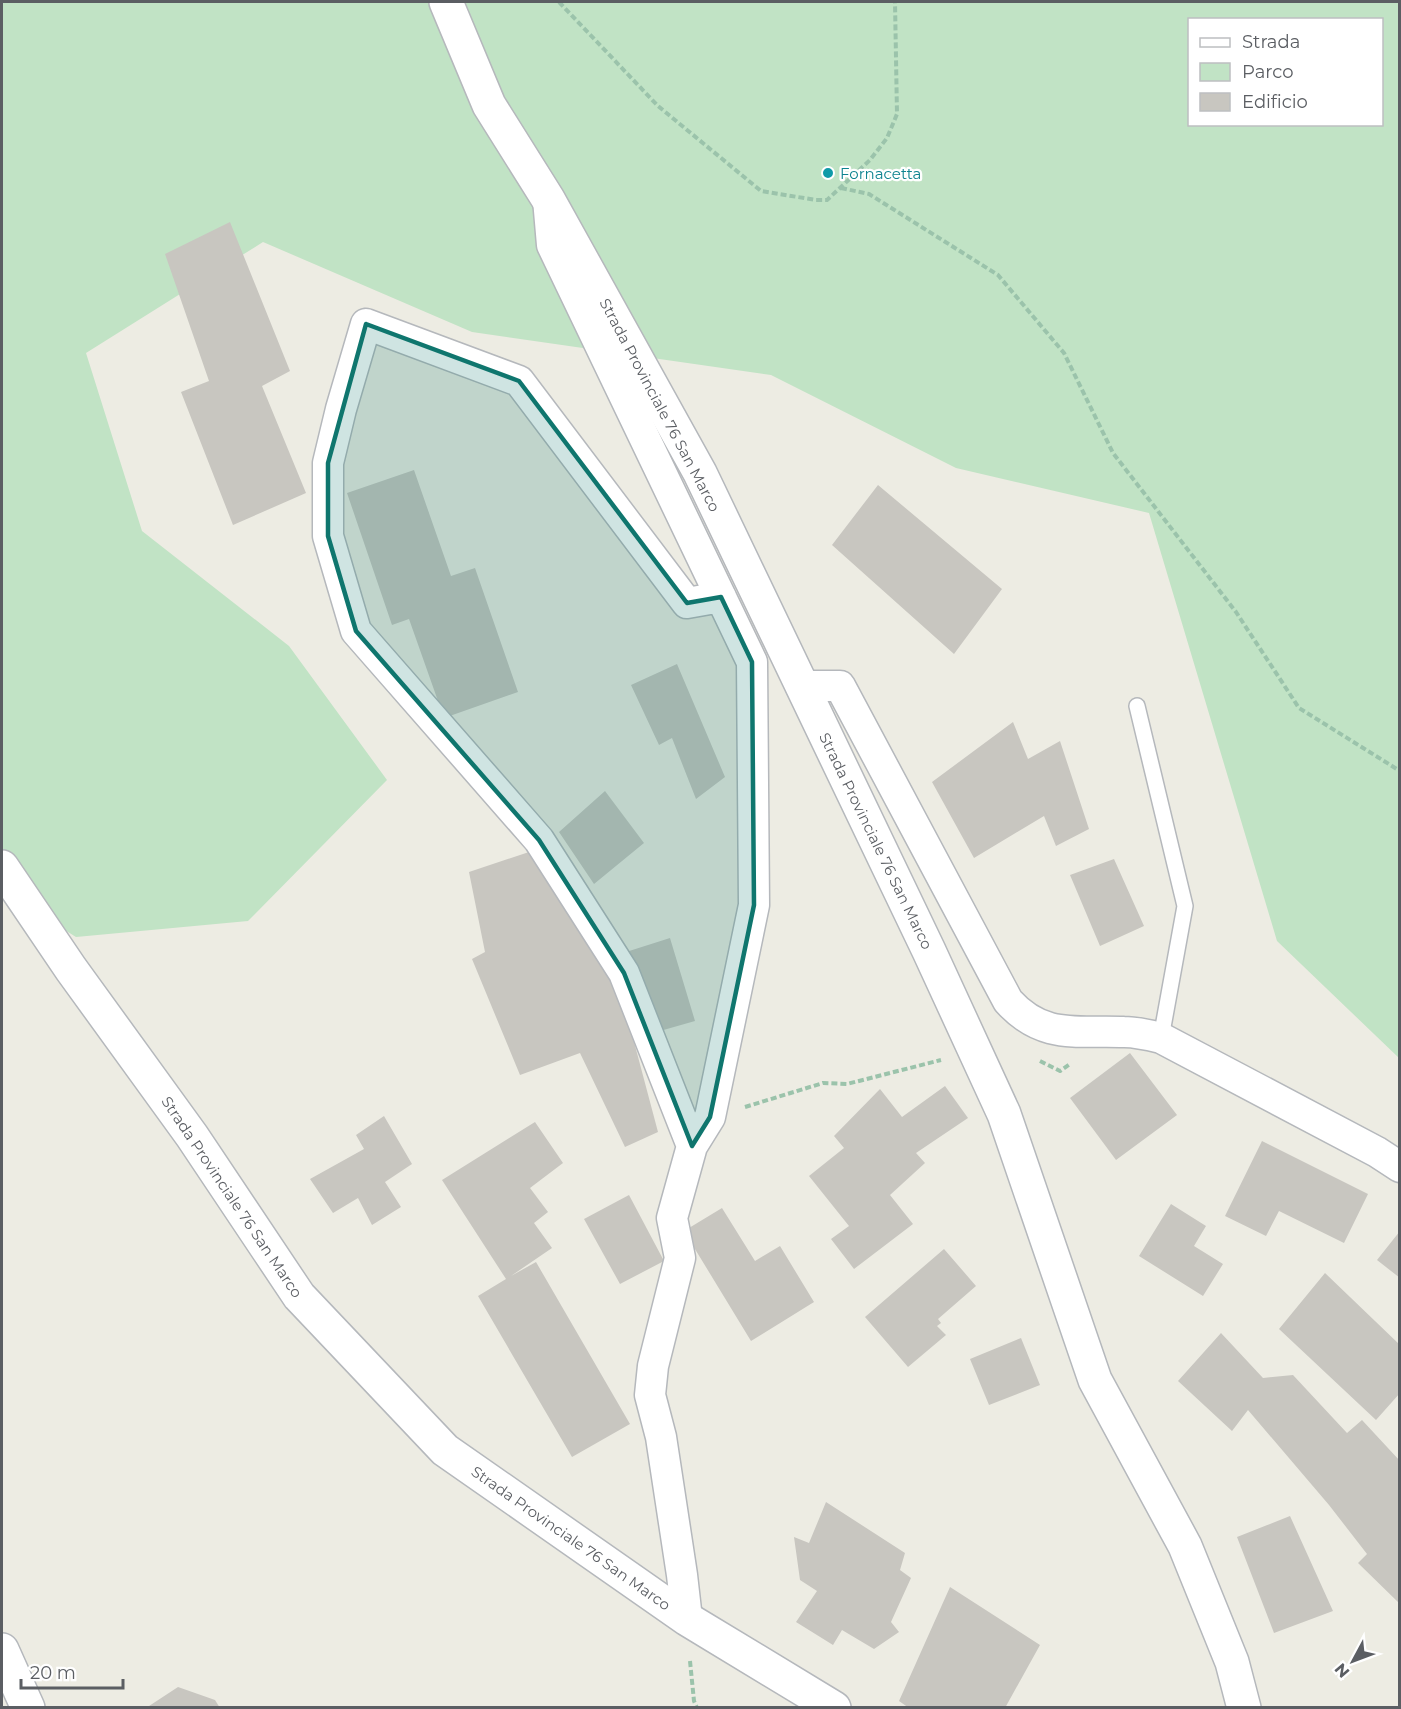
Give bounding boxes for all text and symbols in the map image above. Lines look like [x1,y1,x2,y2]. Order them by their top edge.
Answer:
legend [1188,18,1383,126]
text: Strada [1242,31,1300,53]
text: Parco [1242,61,1294,83]
text: Edificio [1242,91,1308,113]
place label: Fornacetta [840,164,921,183]
marker: Fornacetta [821,166,835,180]
street label: Strada Provinciale 76 San Marco [596,295,724,515]
street label: Strada Provinciale 76 San Marco [815,729,937,953]
street label: Strada Provinciale 76 San Marco [157,1093,307,1301]
street label: Strada Provinciale 76 San Marco [468,1462,674,1614]
north arrow [1323,1631,1383,1691]
scale bar [21,1652,123,1690]
text: N [1331,1659,1353,1682]
text: 20 m [30,1662,76,1684]

